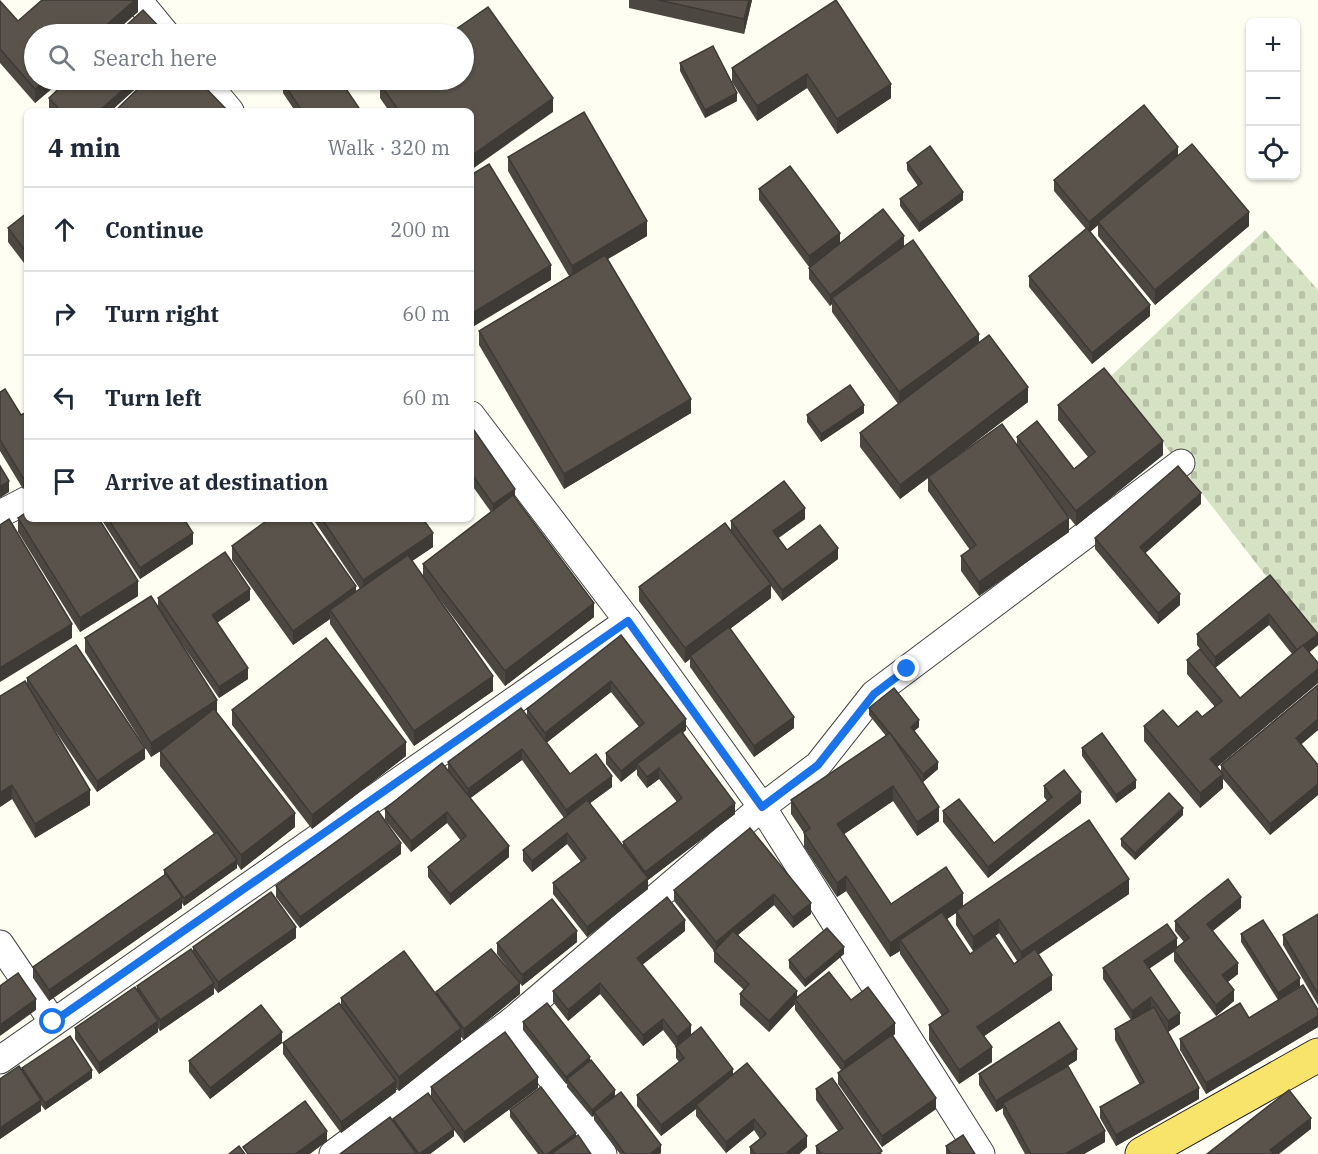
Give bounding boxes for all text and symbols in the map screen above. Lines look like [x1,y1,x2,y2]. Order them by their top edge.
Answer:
map controls [1246,18,1300,180]
button: + [1246,18,1300,72]
search box [24,24,474,90]
icon: search [45,41,78,74]
text: Search here [93,43,217,72]
button: − [1246,72,1300,126]
button: locate [1246,126,1300,180]
text: 4 min [48,130,121,164]
text: Walk · 320 m [328,134,450,161]
icon: ahead [48,213,81,246]
text: Continue [105,215,204,244]
text: 200 m [390,216,450,243]
icon: right [48,297,81,330]
text: Turn right [105,299,219,328]
text: 60 m [402,300,450,327]
icon: left [48,381,81,414]
text: Turn left [105,383,201,412]
text: 60 m [402,384,450,411]
icon: arrive [48,465,81,498]
text: Arrive at destination [105,467,328,496]
route end [893,655,919,681]
route start [39,1008,65,1034]

